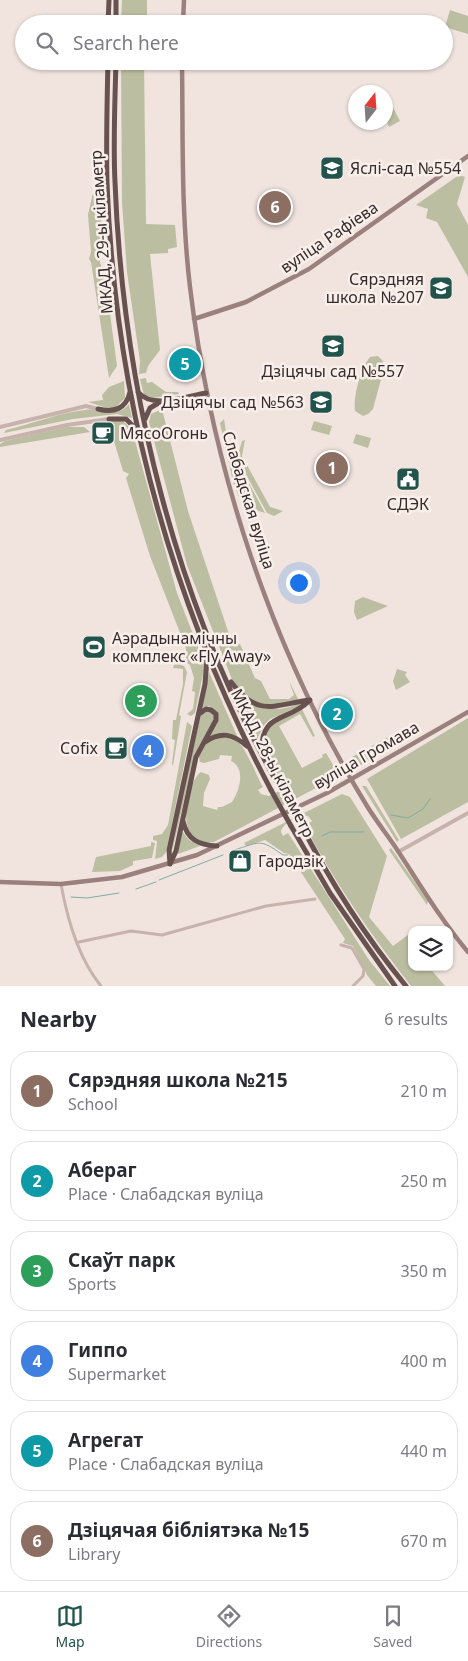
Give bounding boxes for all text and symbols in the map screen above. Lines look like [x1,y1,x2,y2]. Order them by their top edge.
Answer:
search box [15,15,453,70]
icon: search [33,29,61,57]
text: Search here [73,30,179,56]
north arrow [348,85,393,130]
street label: МКАД, 29-ы кіламетр [84,149,118,315]
school or university icon: Яслі-сад №554 [319,155,345,181]
place label: Яслі-сад №554 [350,157,461,179]
pin: 6 [259,188,291,226]
street label: вуліца Рафіева [276,196,382,278]
place label: Сярэдняя школа №207 [326,268,424,308]
school or university icon: Сярэдняя школа №207 [428,275,454,301]
school or university icon: Дзіцячы сад №557 [320,333,346,359]
pin: 5 [169,345,201,383]
place label: Дзіцячы сад №557 [262,360,404,382]
school or university icon: Дзіцячы сад №563 [308,389,334,415]
place label: Дзіцячы сад №563 [161,391,304,413]
cafe icon: МясоОгонь [90,420,116,446]
place label: МясоОгонь [120,422,208,444]
street label: Слабадская вуліца [218,428,280,572]
pin: 1 [316,449,348,487]
public building icon: СДЭК [395,466,421,492]
place label: СДЭК [387,493,429,515]
your location [286,570,312,596]
place label: Аэрадынамічны комплекс «Fly Away» [112,627,271,667]
sports icon: Аэрадынамічны комплекс «Fly Away» [81,634,107,660]
pin: 3 [125,682,157,720]
street label: МКАД, 28-ы кіламетр [226,685,320,841]
pin: 2 [321,695,353,733]
street label: вуліца Громава [309,716,423,794]
pin: 4 [132,732,164,770]
cafe icon: Cofix [103,735,129,761]
place label: Cofix [60,737,99,759]
shop icon: Гародзік [227,848,253,874]
place label: Гародзік [258,850,324,872]
map controls [408,926,453,971]
button: layers [408,926,453,971]
text: Nearby [20,1005,96,1033]
text: 6 results [384,1008,448,1030]
text: Сярэдняя школа №215 [68,1067,288,1093]
text: 1 [32,1080,42,1102]
text: 210 m [400,1080,447,1102]
text: School [68,1093,118,1115]
text: Абераг [68,1157,137,1183]
text: 2 [32,1170,42,1192]
text: 250 m [400,1170,447,1192]
text: Place · Слабадская вуліца [68,1183,264,1205]
text: Скаўт парк [68,1247,176,1273]
text: 3 [32,1260,42,1282]
text: 350 m [400,1260,447,1282]
text: Sports [68,1273,116,1295]
text: Гиппо [68,1337,127,1363]
text: 4 [32,1350,42,1372]
text: 400 m [400,1350,447,1372]
text: Supermarket [68,1363,166,1385]
text: Агрегат [68,1427,143,1453]
text: 5 [32,1440,42,1462]
text: 440 m [400,1440,447,1462]
text: Place · Слабадская вуліца [68,1453,264,1475]
text: Дзіцячая бібліятэка №15 [68,1517,309,1543]
text: 6 [32,1530,42,1552]
text: 670 m [400,1530,447,1552]
text: Library [68,1543,120,1565]
tab: Map [56,1602,85,1651]
tab: Directions [196,1602,262,1651]
tab: Saved [373,1602,412,1651]

